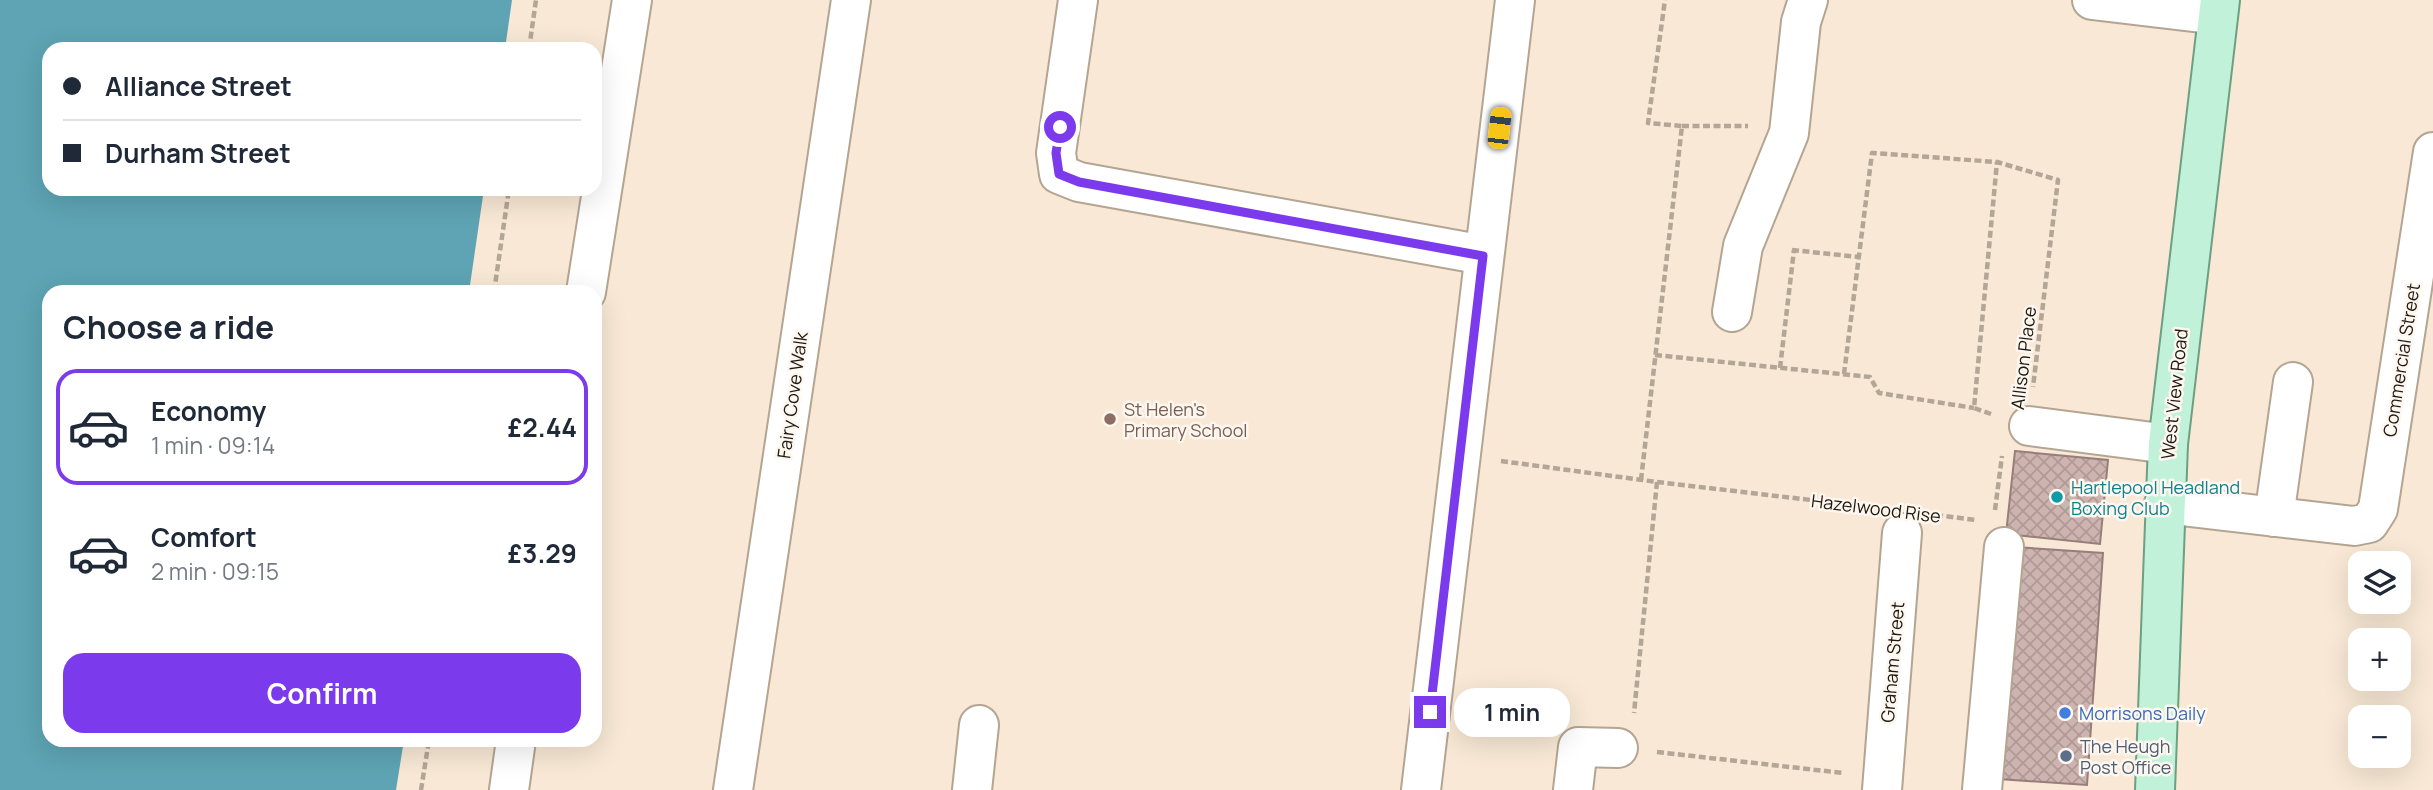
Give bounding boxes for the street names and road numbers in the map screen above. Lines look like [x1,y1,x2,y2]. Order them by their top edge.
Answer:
street label: Commercial Street [2377,281,2425,439]
street label: Allison Place [2005,305,2041,411]
street label: West View Road [2155,327,2193,461]
street label: Fairy Cove Walk [771,329,813,460]
street label: Hazelwood Rise [1810,488,1942,528]
street label: Graham Street [1875,601,1909,723]

